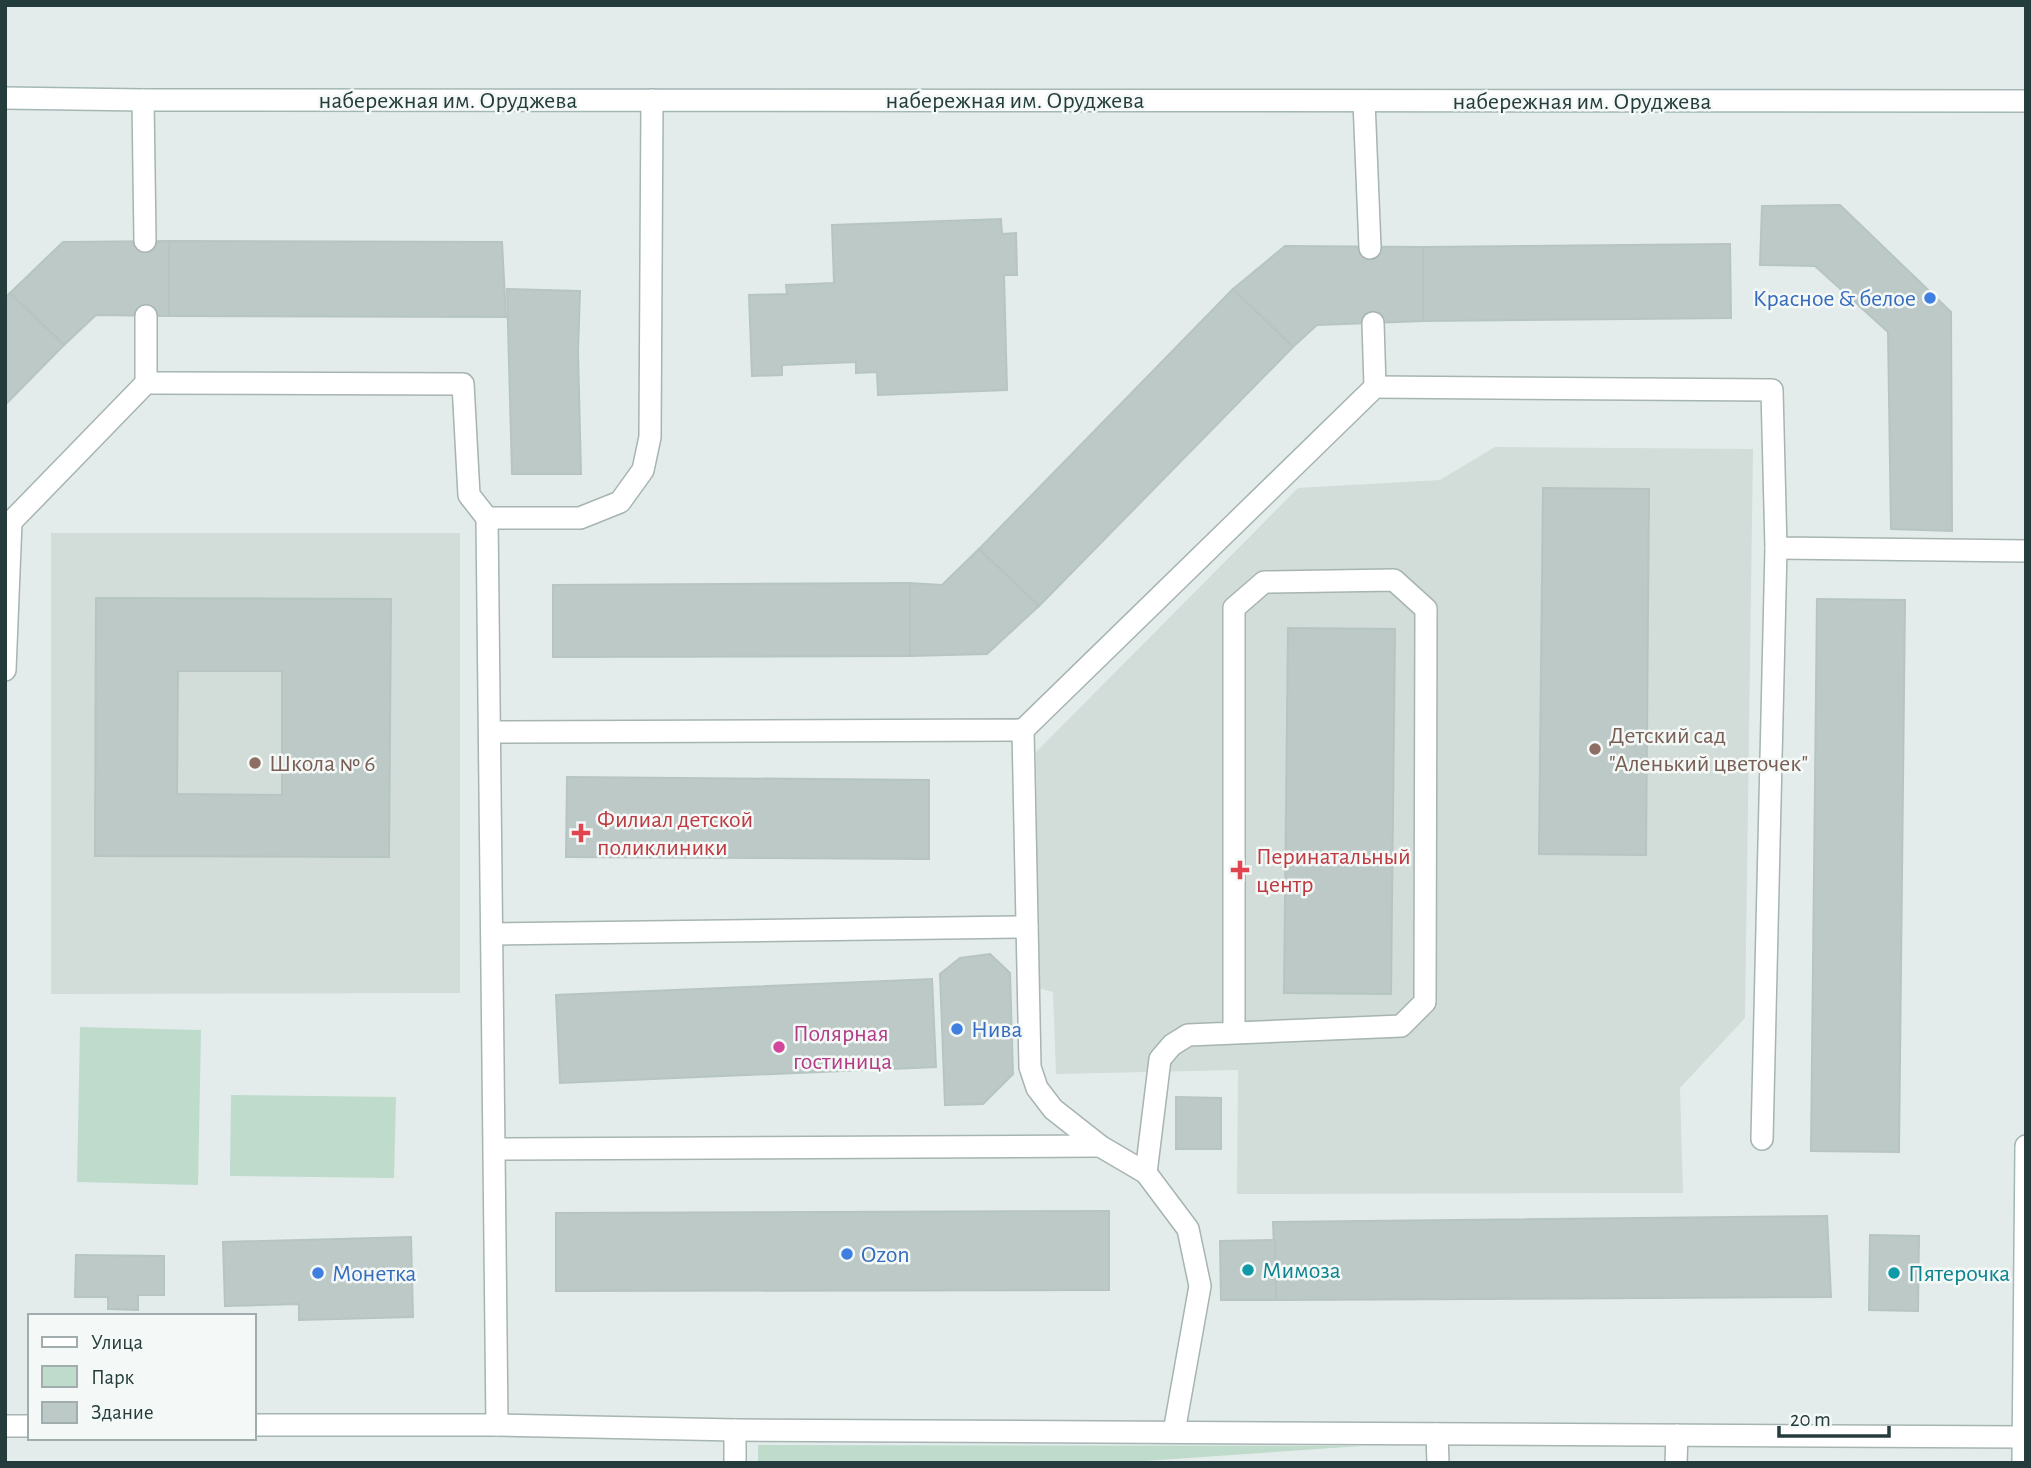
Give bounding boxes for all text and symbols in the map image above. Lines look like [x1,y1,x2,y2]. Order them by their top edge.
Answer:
street label: набережная им. Оруджева [319,89,577,113]
street label: набережная им. Оруджева [886,89,1144,113]
street label: набережная им. Оруджева [1453,90,1711,114]
place label: Красное & белое [1753,287,1916,311]
marker: Красное & белое [1922,290,1938,306]
place label: Детский сад "Аленький цветочек" [1609,724,1808,776]
marker: Детский сад "Аленький цветочек" [1587,741,1603,757]
place label: Школа № 6 [269,752,375,776]
marker: Школа № 6 [247,755,263,771]
place label: Филиал детской поликлиники [597,808,753,860]
marker: Филиал детской поликлиники [571,823,591,843]
place label: Перинатальный центр [1256,845,1411,897]
marker: Перинатальный центр [1230,860,1250,880]
place label: Нива [971,1018,1022,1042]
marker: Нива [949,1021,965,1037]
place label: Полярная гостиница [793,1022,892,1074]
marker: Полярная гостиница [771,1039,787,1055]
place label: Ozon [861,1243,910,1267]
marker: Ozon [839,1246,855,1262]
place label: Мимоза [1262,1259,1341,1283]
place label: Монетка [332,1262,417,1286]
marker: Мимоза [1240,1262,1256,1278]
place label: Пятерочка [1908,1262,2010,1286]
marker: Монетка [310,1265,326,1281]
marker: Пятерочка [1886,1265,1902,1281]
legend [28,1314,256,1440]
text: Улица [91,1332,144,1353]
text: Парк [91,1367,135,1388]
scale bar [1779,1394,1889,1438]
text: Здание [91,1402,154,1423]
text: 20 m [1790,1409,1831,1430]

